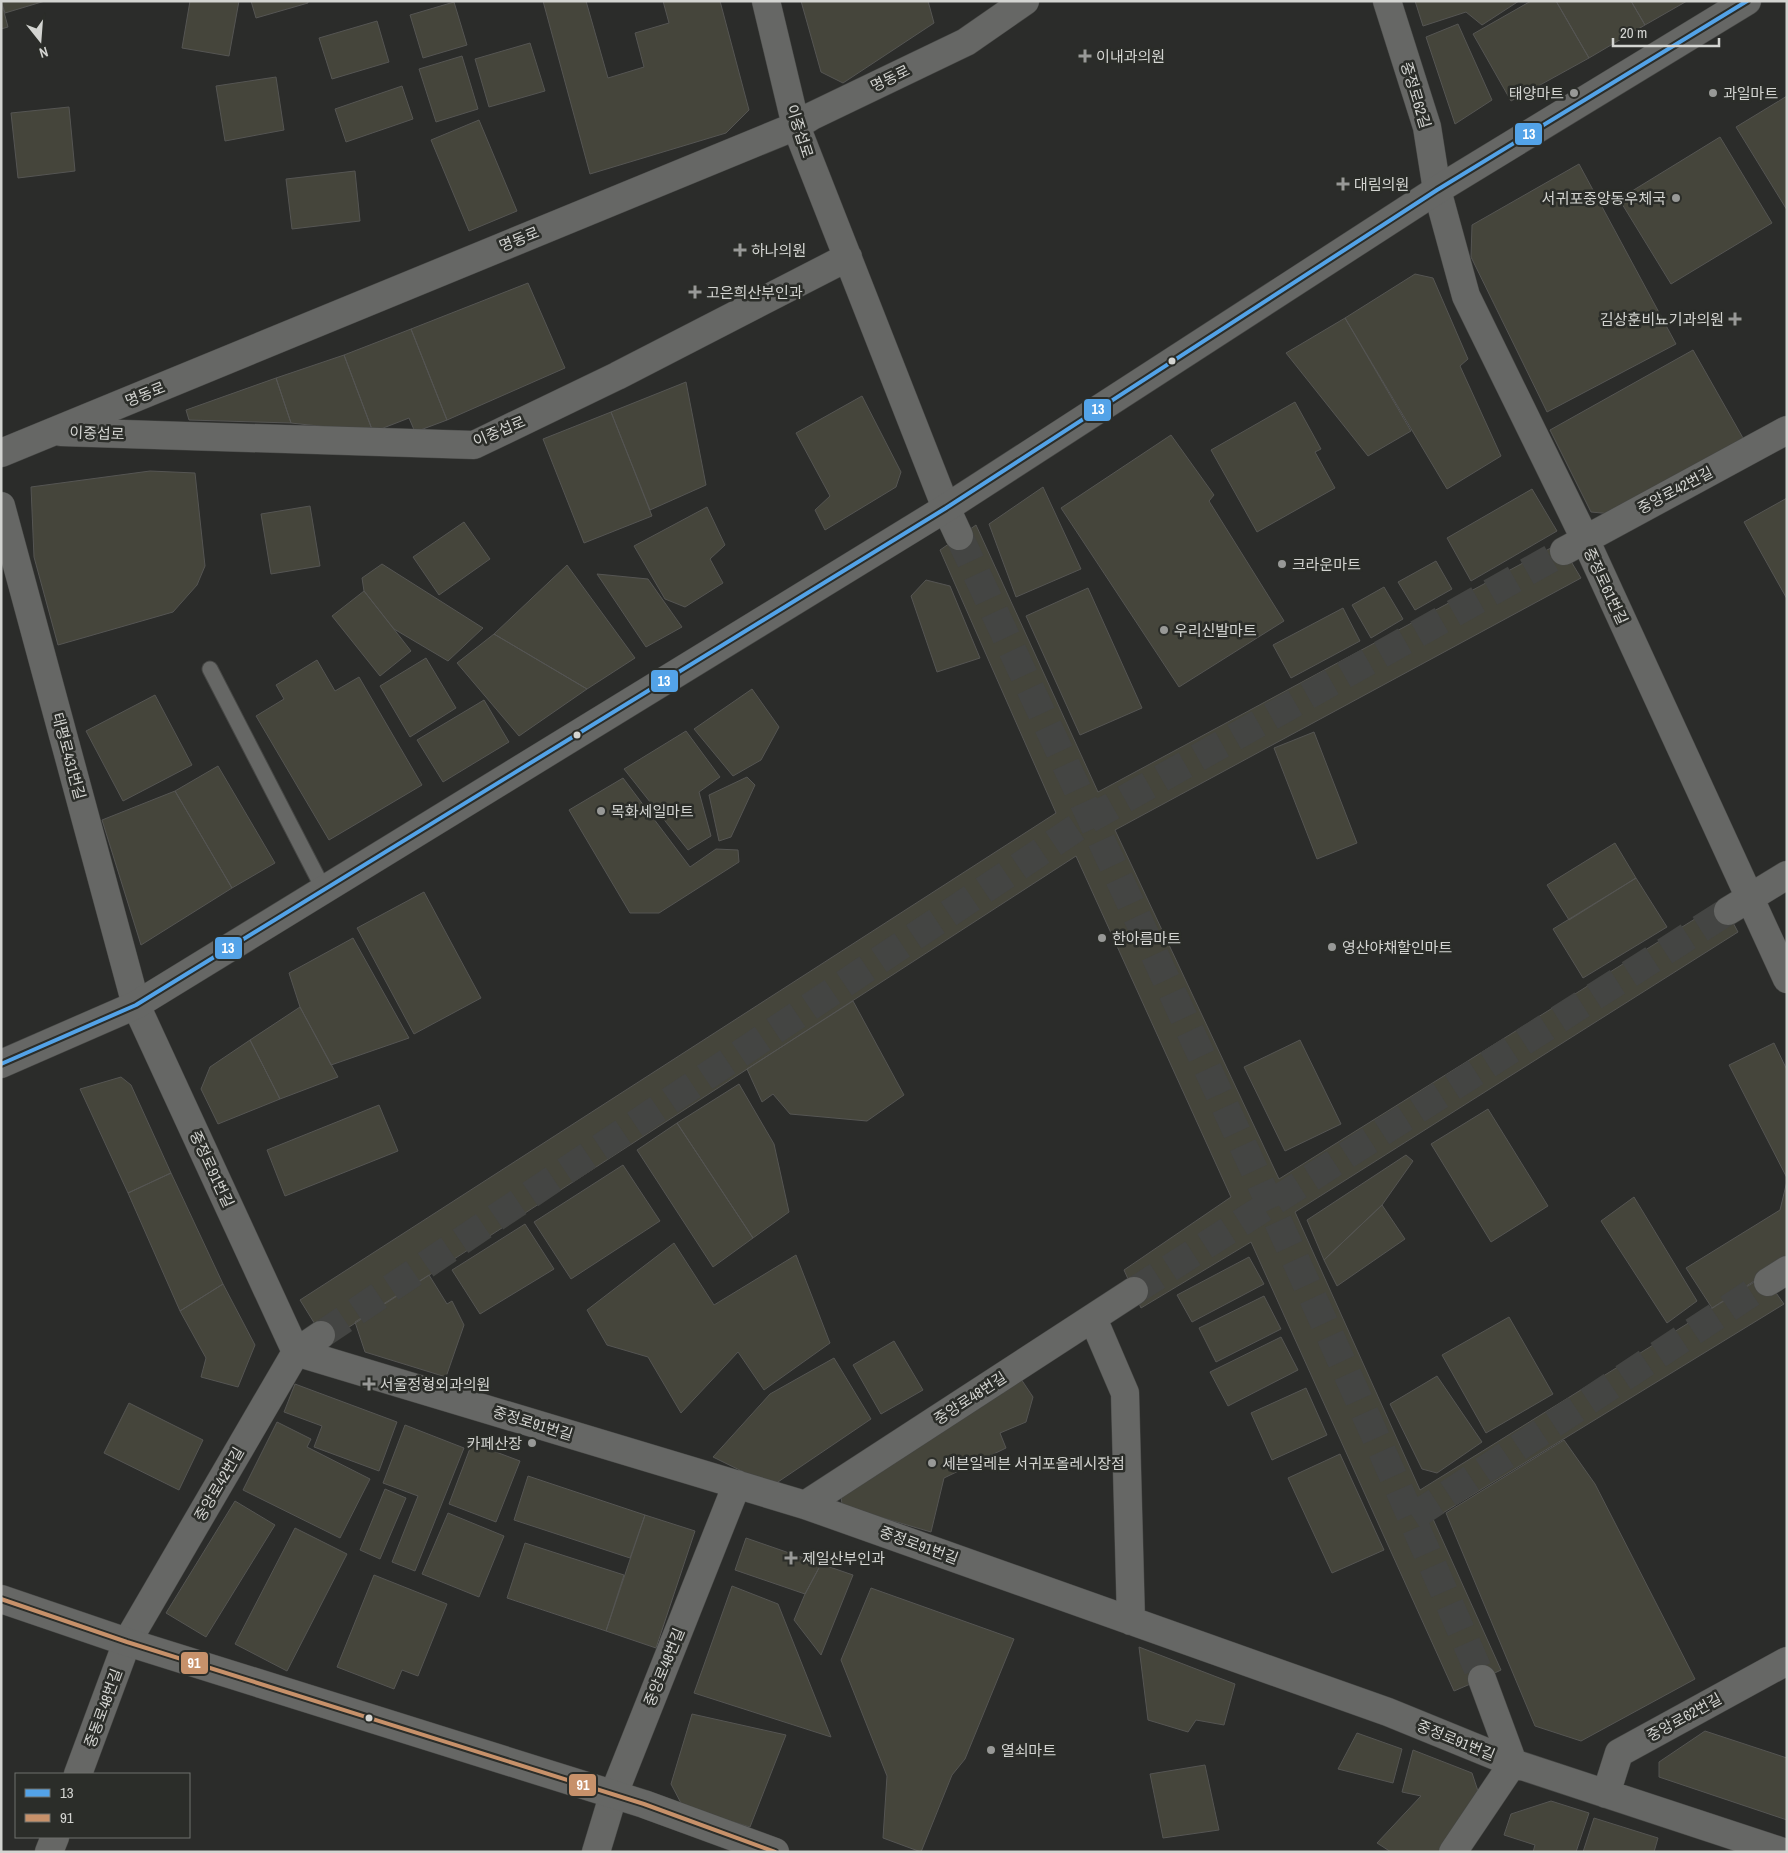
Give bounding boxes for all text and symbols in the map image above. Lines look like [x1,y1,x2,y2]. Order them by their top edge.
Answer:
north arrow [15,15,65,65]
scale bar [1613,15,1719,47]
text: 20 m [1620,22,1647,43]
text: N [37,43,50,62]
place label: 이내과의원 [1096,46,1165,67]
marker: 이내과의원 [1078,49,1092,63]
street label: 명동로 [867,59,913,97]
street label: 중정로62길 [1396,59,1436,131]
place label: 태양마트 [1509,83,1564,104]
place label: 과일마트 [1723,83,1778,104]
marker: 태양마트 [1568,87,1580,99]
marker: 과일마트 [1707,87,1719,99]
street label: 이중섭로 [781,102,819,160]
line badge: 13 [1514,122,1543,146]
text: 13 [1523,125,1535,143]
place label: 대림의원 [1354,174,1409,195]
marker: 대림의원 [1336,177,1350,191]
place label: 서귀포중앙동우체국 [1542,188,1666,209]
marker: 서귀포중앙동우체국 [1670,192,1682,204]
street label: 명동로 [496,222,542,256]
place label: 하나의원 [751,240,806,261]
marker: 하나의원 [733,243,747,257]
place label: 고은희산부인과 [706,282,803,303]
marker: 고은희산부인과 [688,285,702,299]
place label: 김상훈비뇨기과의원 [1600,309,1724,330]
marker: 김상훈비뇨기과의원 [1728,312,1742,326]
unlabelled marker [1167,356,1177,366]
street label: 명동로 [122,377,168,411]
line badge: 13 [1083,398,1112,422]
text: 13 [1092,400,1104,418]
street label: 이중섭로 [469,411,529,451]
street label: 이중섭로 [69,422,125,444]
street label: 중앙로42번길 [1634,461,1716,519]
street label: 중정로61번길 [1579,544,1633,628]
place label: 크라운마트 [1292,554,1361,575]
marker: 크라운마트 [1276,558,1288,570]
place label: 우리신발마트 [1174,620,1257,641]
marker: 우리신발마트 [1158,624,1170,636]
line badge: 13 [650,669,679,693]
text: 13 [658,672,670,690]
street label: 태평로431번길 [47,710,91,802]
unlabelled marker [572,730,582,740]
place label: 목화세일마트 [611,801,694,822]
marker: 목화세일마트 [595,805,607,817]
place label: 한아름마트 [1112,928,1181,949]
marker: 한아름마트 [1096,932,1108,944]
line badge: 13 [214,936,243,960]
place label: 영산야채할인마트 [1342,937,1453,958]
text: 13 [222,939,234,957]
marker: 영산야채할인마트 [1326,941,1338,953]
street label: 중정로91번길 [185,1127,239,1211]
street label: 중앙로48번길 [930,1367,1010,1429]
place label: 서울정형외과의원 [380,1374,490,1395]
marker: 서울정형외과의원 [362,1377,376,1391]
street label: 중정로91번길 [490,1401,576,1445]
place label: 카페산장 [467,1433,522,1454]
marker: 카페산장 [526,1437,538,1449]
street label: 중앙로42번길 [189,1443,249,1525]
place label: 세븐일레븐 서귀포올레시장점 [942,1453,1125,1474]
marker: 세븐일레븐 서귀포올레시장점 [926,1457,938,1469]
street label: 중정로91번길 [877,1521,961,1569]
place label: 제일산부인과 [802,1548,885,1569]
marker: 제일산부인과 [784,1551,798,1565]
street label: 중앙로48번길 [639,1625,689,1709]
line badge: 91 [180,1651,209,1675]
text: 91 [188,1654,201,1672]
street label: 중동로48번길 [79,1666,127,1750]
street label: 중앙로62번길 [1643,1688,1725,1746]
unlabelled marker [364,1713,374,1723]
street label: 중정로91번길 [1414,1715,1498,1765]
place label: 열쇠마트 [1001,1740,1056,1761]
marker: 열쇠마트 [985,1744,997,1756]
legend [15,1773,190,1838]
line badge: 91 [568,1773,597,1797]
text: 91 [577,1776,590,1794]
text: 13 [60,1782,74,1803]
text: 91 [60,1807,74,1828]

